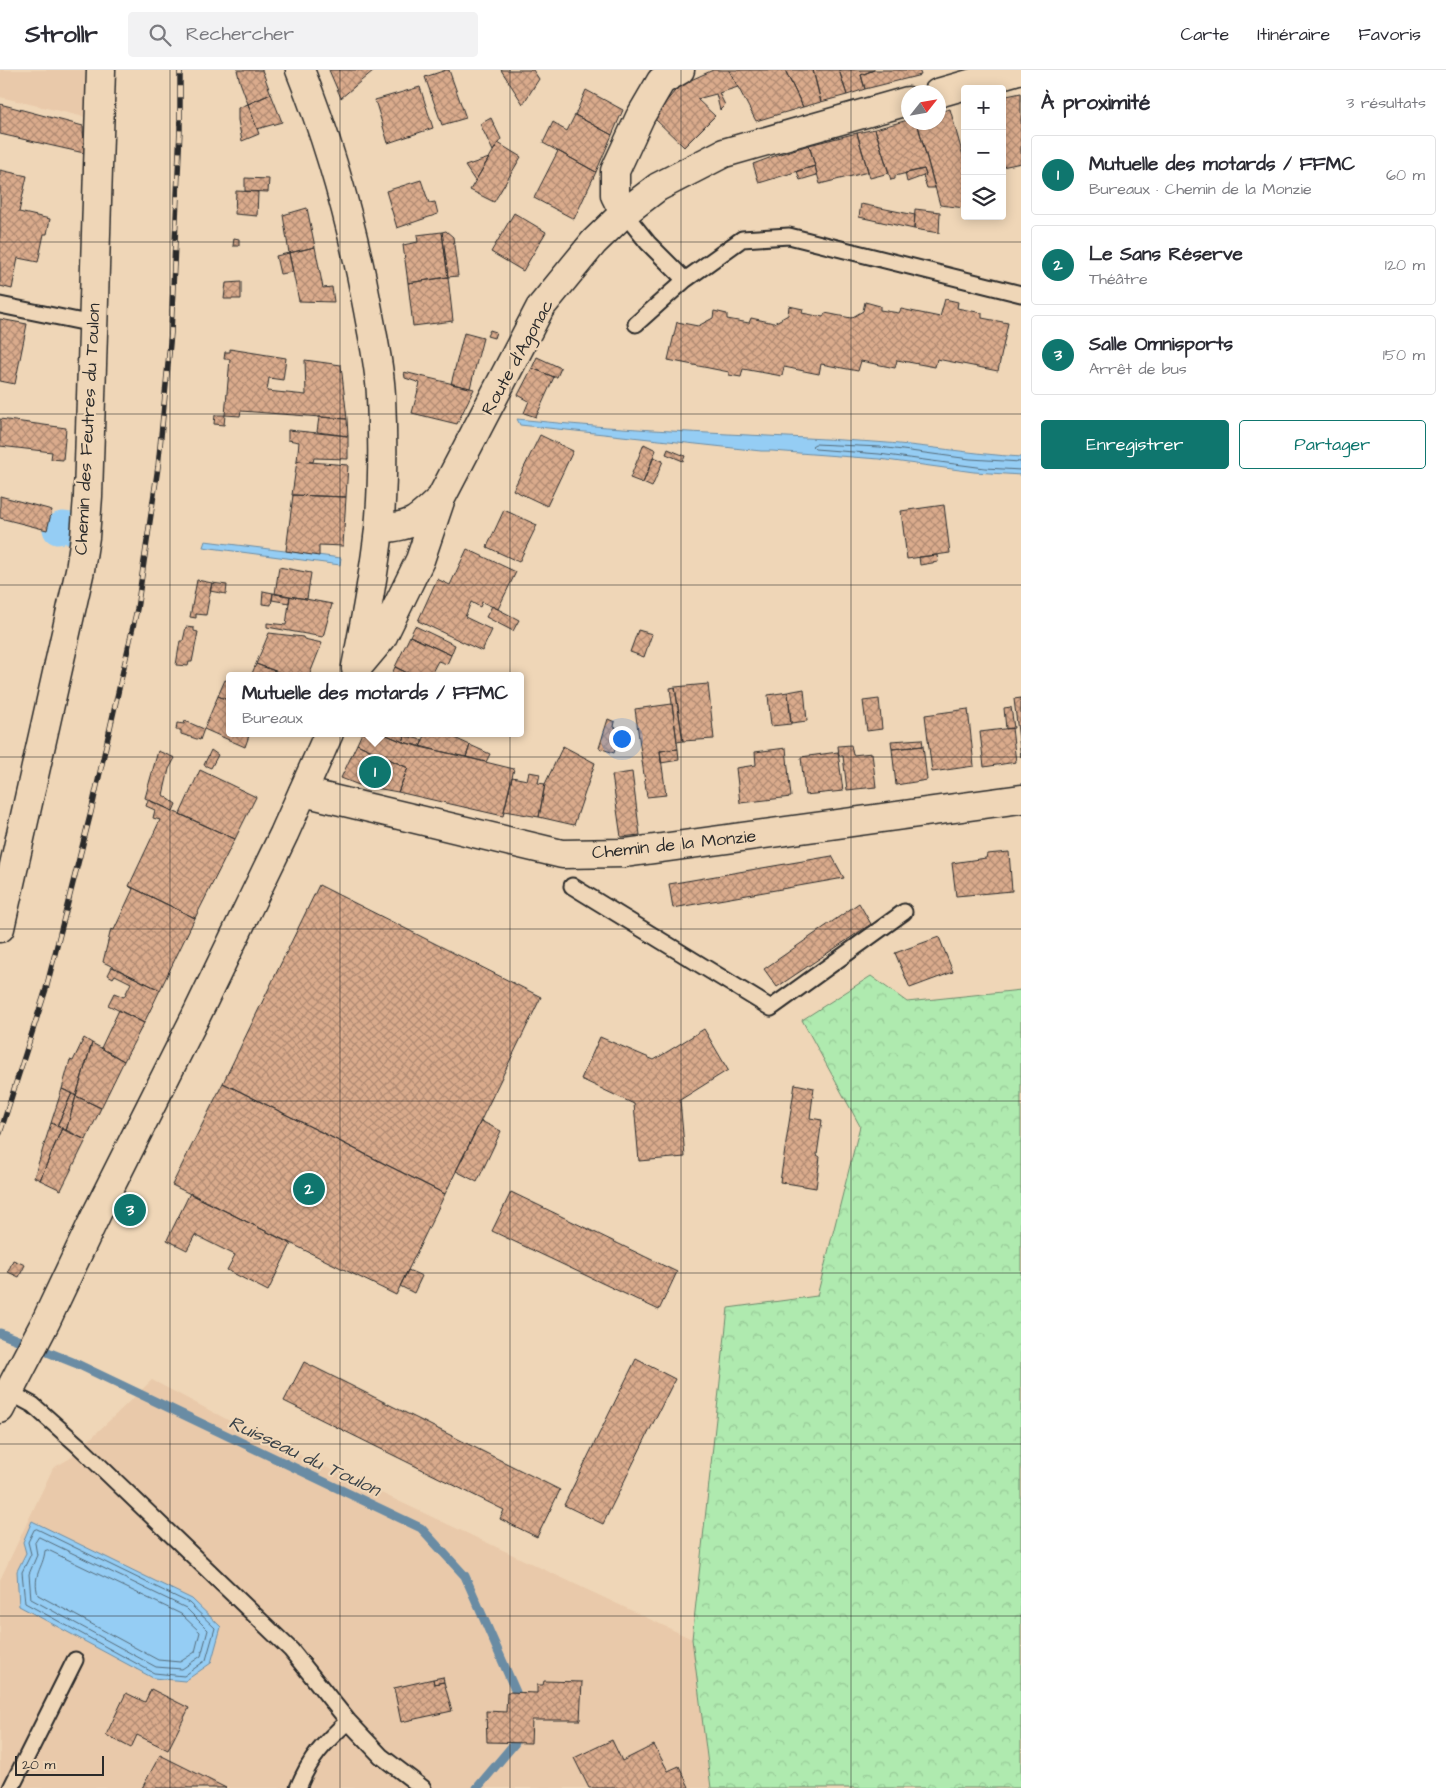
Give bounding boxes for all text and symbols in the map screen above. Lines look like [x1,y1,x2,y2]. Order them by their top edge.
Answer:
search box [128,12,478,57]
text: Strollr [25,18,98,52]
icon: search [146,21,174,49]
text: Rechercher [186,21,294,48]
text: Carte [1180,22,1229,47]
text: Itinéraire [1257,22,1330,47]
text: Favoris [1358,22,1421,47]
north arrow [901,85,946,130]
map controls [961,85,1006,220]
button: + [961,85,1006,130]
text: À proximité [1041,88,1150,117]
text: 3 résultats [1346,92,1426,114]
button: − [961,130,1006,175]
text: Mutuelle des motards / FFMC [1089,151,1355,178]
text: 1 [1057,164,1059,186]
text: 60 m [1386,164,1425,186]
button: layers [961,175,1006,220]
text: Bureaux · Chemin de la Monzie [1089,178,1312,200]
text: Le Sans Réserve [1089,241,1243,268]
text: 2 [1053,254,1063,276]
text: 120 m [1385,254,1425,276]
text: Théâtre [1089,268,1148,290]
street label: Route d'Agonac [475,295,561,420]
street label: Chemin des Feutres du Toulon [68,302,107,556]
text: Salle Omnisports [1089,331,1233,358]
text: 3 [1054,344,1062,366]
text: 150 m [1383,344,1425,366]
text: Arrêt de bus [1089,358,1187,380]
button: Enregistrer [1041,420,1229,469]
button: Partager [1239,420,1426,469]
popup [226,672,524,737]
text: Mutuelle des motards / FFMC [242,680,508,707]
text: Bureaux [242,707,303,729]
your location [609,726,635,752]
pin: 1 [359,753,391,791]
street label: Chemin de la Monzie [591,823,758,866]
pin: 2 [293,1170,325,1208]
pin: 3 [114,1191,146,1229]
water label: Ruisseau du Toulon [224,1409,386,1504]
scale bar [15,1753,104,1776]
text: 20 m [22,1755,55,1775]

